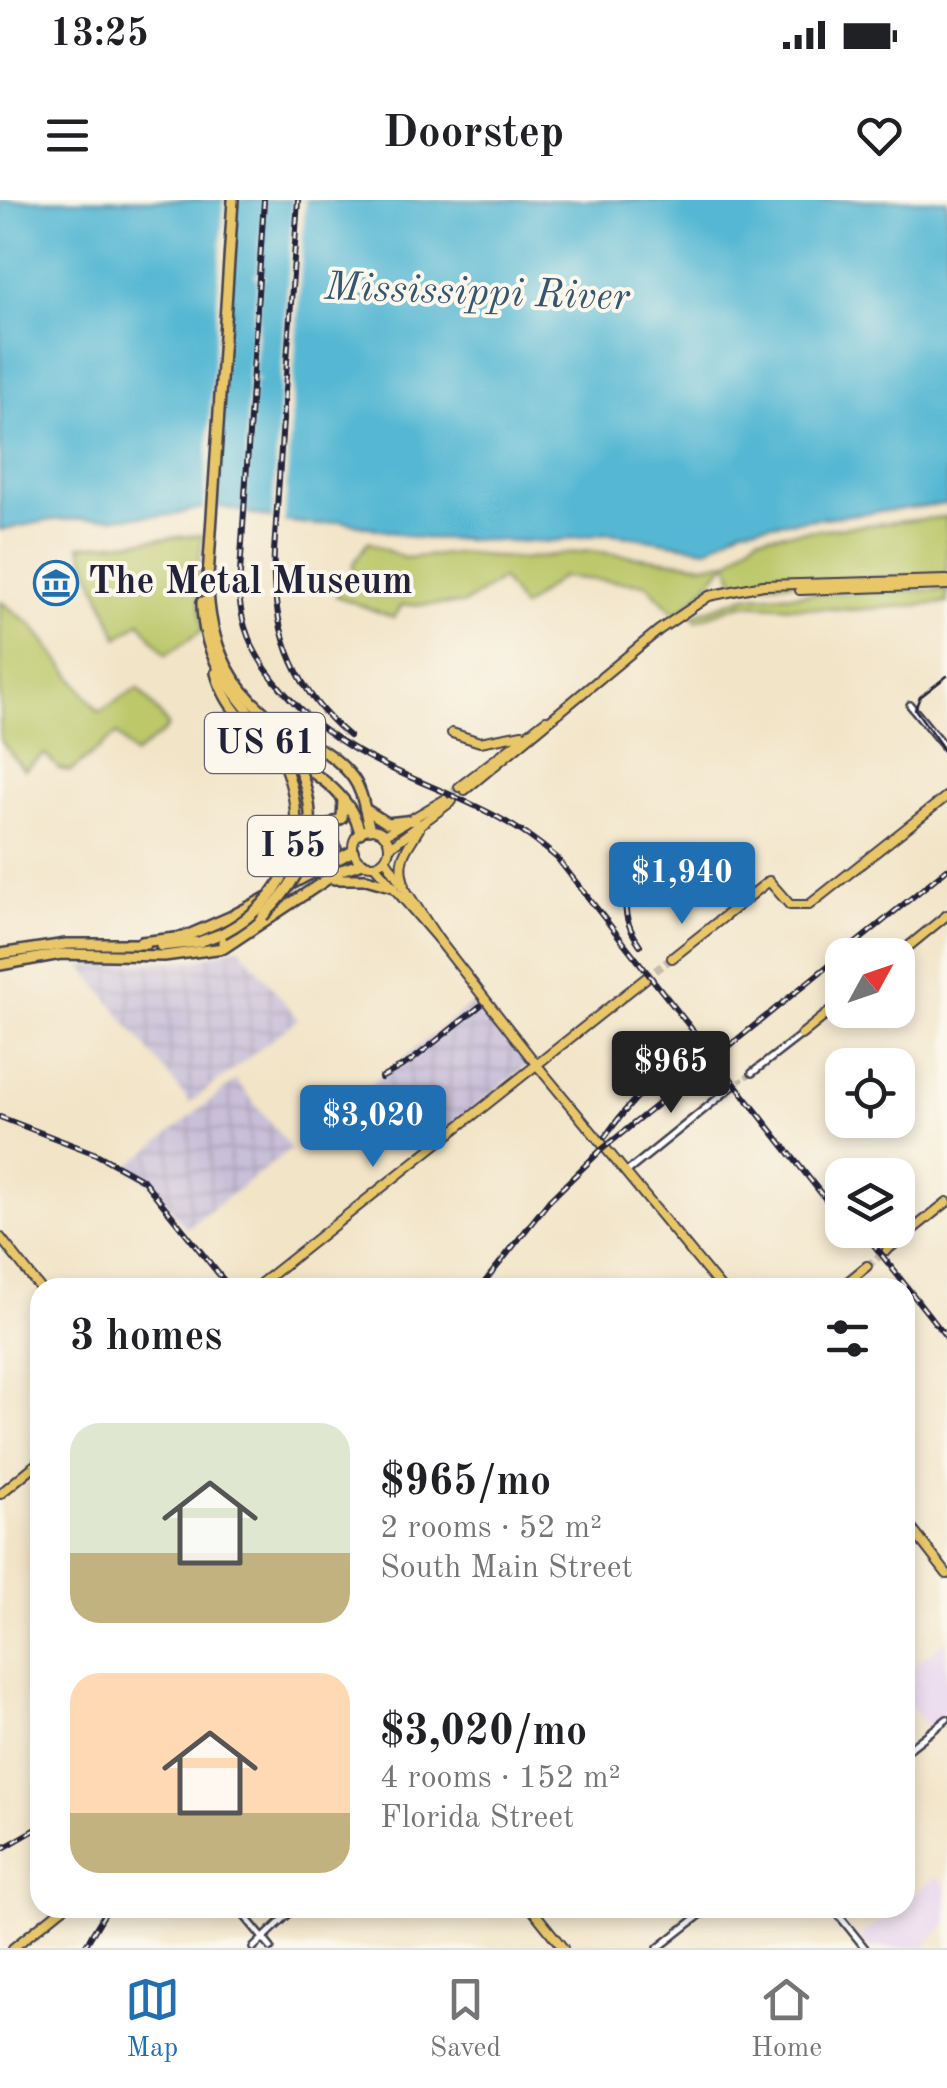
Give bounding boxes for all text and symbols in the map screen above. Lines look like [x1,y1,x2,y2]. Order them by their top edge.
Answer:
text: 13:25 [50,16,149,54]
icon: menu [40,108,95,163]
icon: heart [852,108,907,163]
text: Doorstep [383,112,564,157]
water label: Mississippi River [323,269,631,319]
museum icon: The Metal Museum [33,560,79,606]
place label: The Metal Museum [88,564,413,602]
road number: US 61 [205,713,325,773]
road number: I 55 [248,816,338,876]
pin: $1,940 [601,842,763,927]
text: $1,940 [631,858,733,890]
north arrow [825,938,915,1028]
map controls [825,938,915,1248]
pin: $965 [612,1031,730,1116]
text: $965 [634,1047,708,1079]
button: locate [825,1048,915,1138]
pin: $3,020 [292,1085,454,1170]
text: $3,020 [322,1101,424,1133]
button: layers [825,1158,915,1248]
icon: filters [820,1311,875,1366]
text: 3 homes [70,1317,222,1359]
text: $965/mo [380,1462,551,1504]
icon: home [150,1463,270,1583]
text: 2 rooms · 52 m² [380,1513,602,1545]
text: South Main Street [380,1553,633,1585]
text: $3,020/mo [380,1712,587,1754]
icon: home [150,1713,270,1833]
text: 4 rooms · 152 m² [380,1763,621,1795]
text: Florida Street [380,1803,574,1835]
tab: Map [125,1972,180,2067]
tab: Saved [430,1972,501,2067]
tab: Home [751,1972,822,2067]

